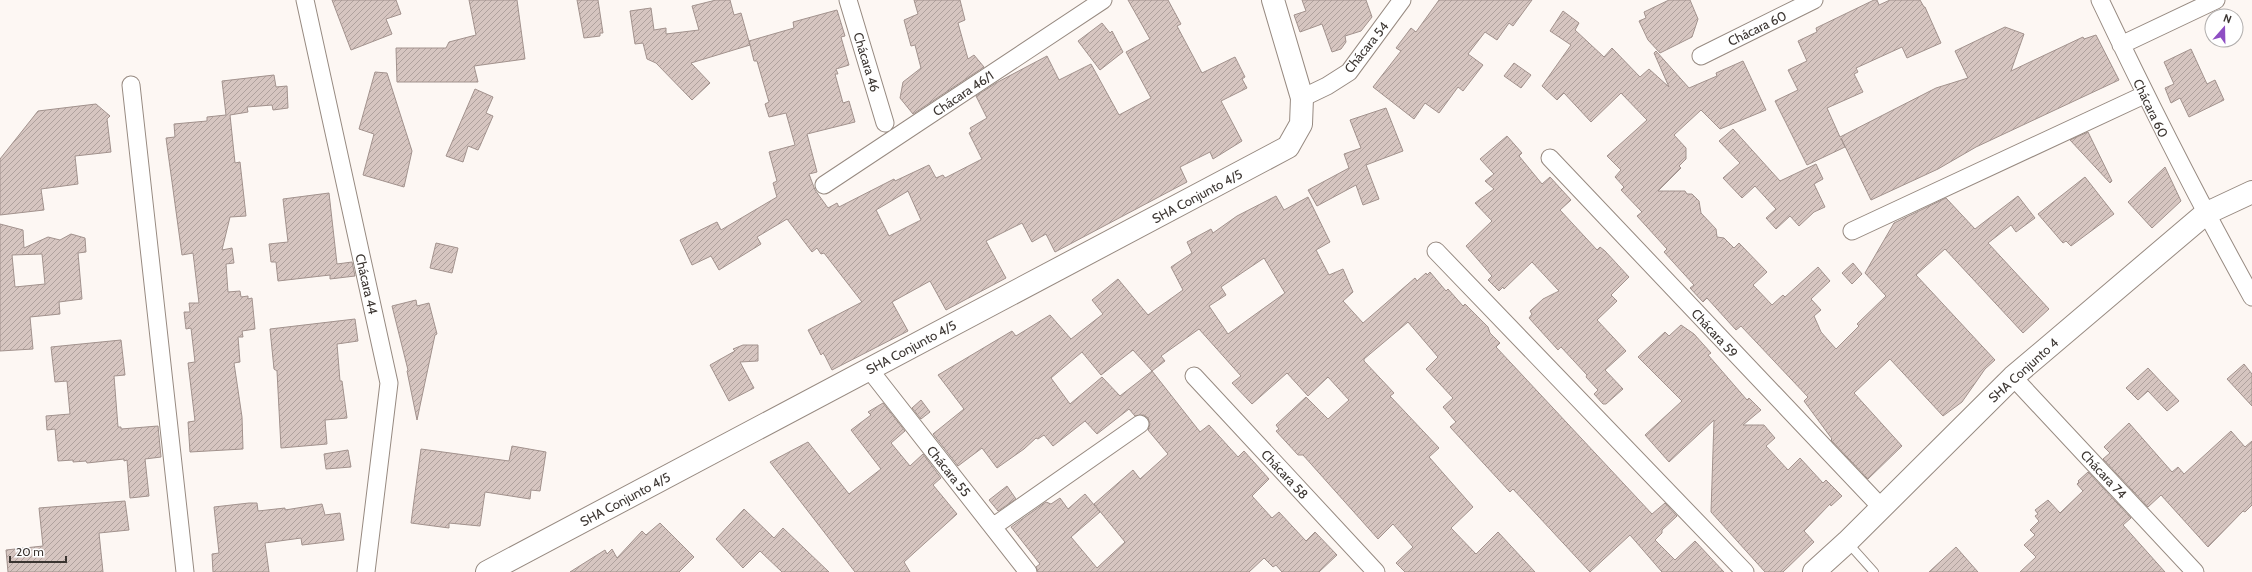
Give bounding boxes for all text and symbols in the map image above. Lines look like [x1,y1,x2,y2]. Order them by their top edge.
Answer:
street label: Chácara 60 [1725,7,1789,49]
north arrow [2204,8,2244,48]
text: N [2221,11,2233,27]
street label: Chácara 54 [1341,18,1392,76]
street label: Chácara 46 [850,30,884,94]
street label: Chácara 46/1 [930,67,996,119]
street label: Chácara 60 [2130,76,2172,140]
street label: SHA Conjunto 4/5 [1149,166,1245,227]
street label: Chácara 44 [352,252,382,316]
street label: Chácara 59 [1688,305,1742,361]
street label: SHA Conjunto 4/5 [863,317,959,378]
street label: SHA Conjunto 4 [1985,334,2062,406]
street label: Chácara 55 [924,442,974,500]
street label: Chácara 58 [1258,446,1312,502]
street label: Chácara 74 [2078,447,2131,502]
street label: SHA Conjunto 4/5 [577,469,673,530]
scale bar [10,538,66,564]
text: 20 m [16,544,44,559]

